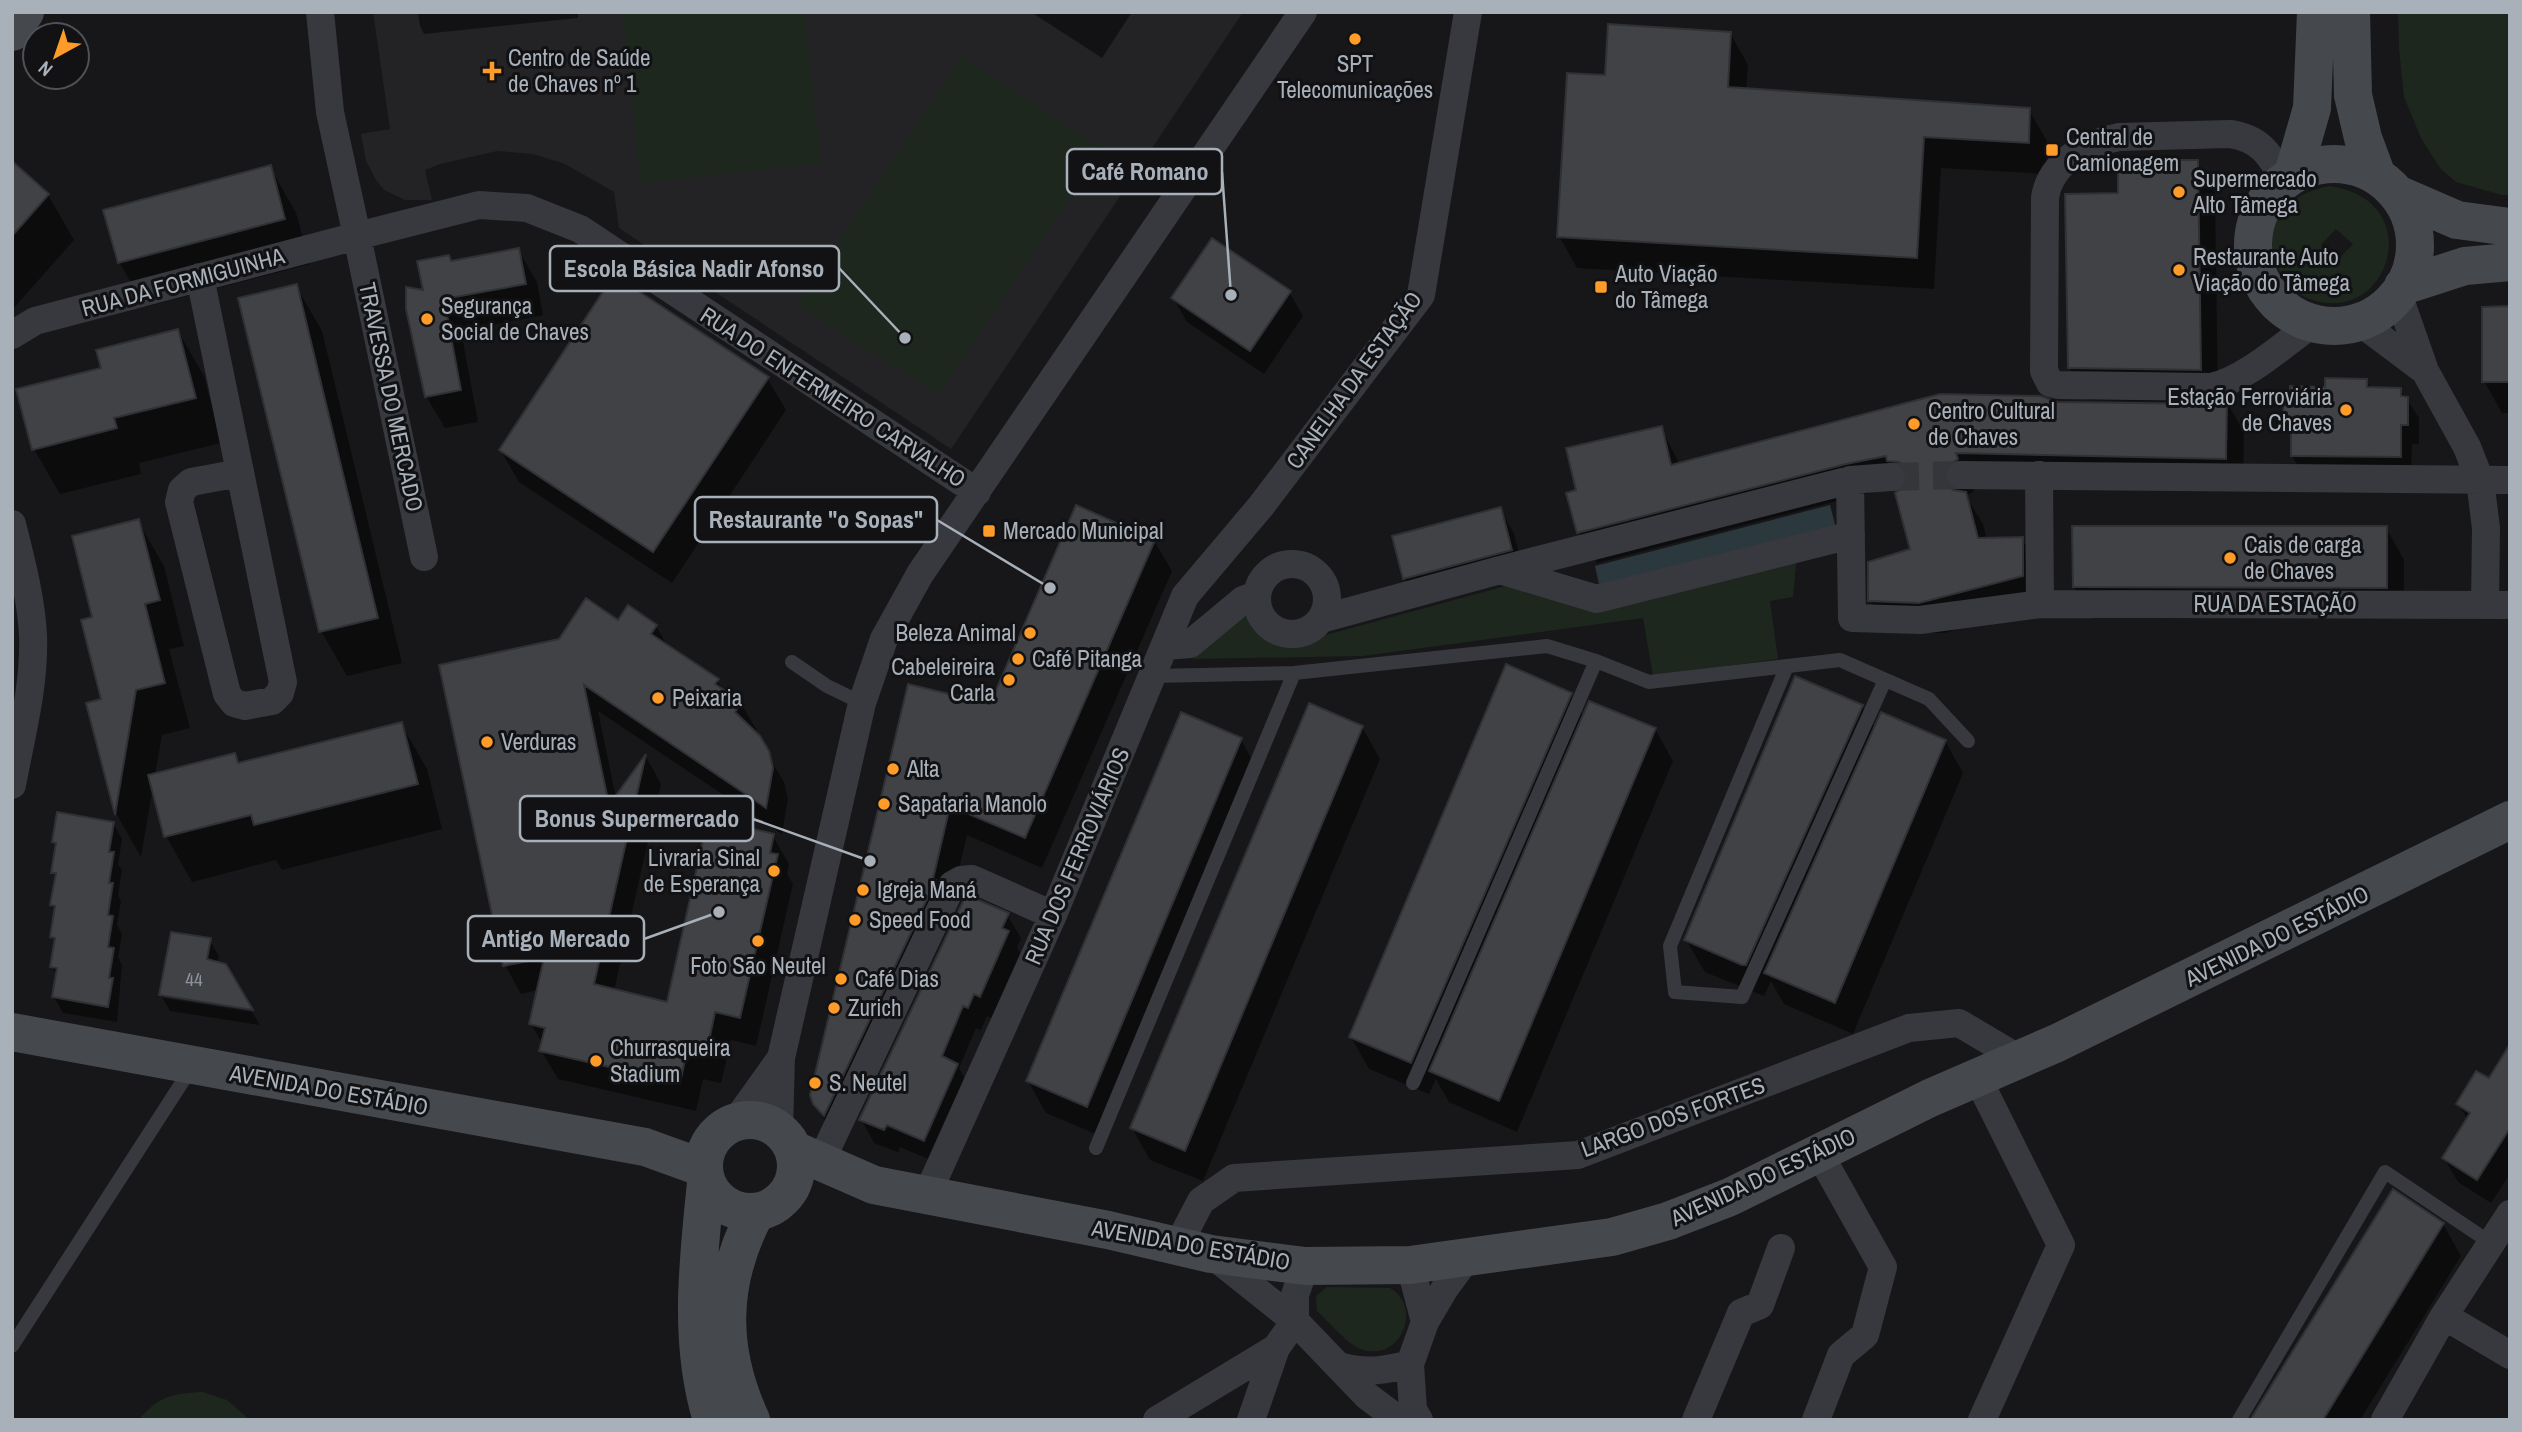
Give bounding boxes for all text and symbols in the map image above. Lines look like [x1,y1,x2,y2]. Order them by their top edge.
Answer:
north arrow [21,21,91,91]
marker: SPT Telecomunicações [1347,31,1363,47]
place label: Centro de Saúde de Chaves nº 1 [508,42,651,99]
place label: SPT Telecomunicações [1277,48,1433,105]
text: N [32,55,58,83]
marker: Centro de Saúde de Chaves nº 1 [482,61,502,81]
place label: Central de Camionagem [2066,121,2179,178]
marker: Central de Camionagem [2044,142,2060,158]
callout: Café Romano [1067,149,1222,194]
text: Café Romano [1082,155,1208,187]
place label: Supermercado Alto Tâmega [2192,163,2317,220]
marker: Supermercado Alto Tâmega [2171,184,2187,200]
street label: RUA DA FORMIGUINHA [78,239,288,323]
place label: Restaurante Auto Viação do Tâmega [2193,241,2351,298]
callout: Escola Básica Nadir Afonso [550,246,839,291]
text: Escola Básica Nadir Afonso [564,252,824,284]
place label: Auto Viação do Tâmega [1614,258,1717,315]
marker: Restaurante Auto Viação do Tâmega [2171,262,2187,278]
marker: Auto Viação do Tâmega [1593,279,1609,295]
street label: TRAVESSA DO MERCADO [352,280,431,514]
street label: CANELHA DA ESTAÇÃO [1279,285,1429,475]
place label: Segurança Social de Chaves [441,290,589,347]
street label: RUA DO ENFERMEIRO CARVALHO [695,299,972,494]
marker: Segurança Social de Chaves [419,311,435,327]
place label: Estação Ferroviária de Chaves [2167,381,2333,438]
place label: Centro Cultural de Chaves [1928,395,2055,452]
marker: Estação Ferroviária de Chaves [2338,402,2354,418]
marker: Centro Cultural de Chaves [1906,416,1922,432]
callout: Restaurante "o Sopas" [695,497,937,542]
text: Restaurante "o Sopas" [709,503,923,535]
place label: Mercado Municipal [1003,515,1163,546]
marker: Mercado Municipal [981,523,997,539]
place label: Cais de carga de Chaves [2244,529,2362,586]
marker: Cais de carga de Chaves [2222,550,2238,566]
street label: RUA DA ESTAÇÃO [2193,588,2357,619]
place label: Beleza Animal [895,617,1016,648]
marker: Beleza Animal [1022,625,1038,641]
place label: Café Pitanga [1032,643,1143,674]
place label: Cabeleireira Carla [891,651,996,708]
marker: Café Pitanga [1010,651,1026,667]
marker: Cabeleireira Carla [1001,672,1017,688]
place label: Peixaria [672,682,743,713]
marker: Peixaria [650,690,666,706]
place label: Verduras [501,726,577,757]
marker: Verduras [479,734,495,750]
street label: RUA DOS FERROVIÁRIOS [1017,743,1136,969]
place label: Alta [906,753,940,784]
marker: Alta [885,761,901,777]
place label: Sapataria Manolo [898,788,1047,819]
callout: Bonus Supermercado [520,796,753,841]
marker: Sapataria Manolo [876,796,892,812]
text: Bonus Supermercado [535,802,739,834]
place label: Livraria Sinal de Esperança [644,842,761,899]
marker: Livraria Sinal de Esperança [766,863,782,879]
place label: Igreja Maná [877,874,977,905]
street label: AVENIDA DO ESTÁDIO [2179,878,2374,994]
marker: Igreja Maná [855,882,871,898]
place label: Speed Food [869,904,971,935]
marker: Speed Food [847,912,863,928]
callout: Antigo Mercado [468,916,644,961]
text: Antigo Mercado [482,922,630,954]
marker: Foto São Neutel [750,933,766,949]
place label: Foto São Neutel [690,950,826,981]
place label: Café Dias [855,963,939,994]
house number: 44 [185,966,203,992]
marker: Café Dias [833,971,849,987]
place label: Zurich [848,992,901,1023]
marker: Zurich [826,1000,842,1016]
place label: Churrasqueira Stadium [610,1032,731,1089]
marker: Churrasqueira Stadium [588,1053,604,1069]
street label: AVENIDA DO ESTÁDIO [227,1057,431,1122]
place label: S. Neutel [829,1067,907,1098]
street label: LARGO DOS FORTES [1577,1069,1769,1164]
marker: S. Neutel [807,1075,823,1091]
street label: AVENIDA DO ESTÁDIO [1664,1120,1860,1233]
street label: AVENIDA DO ESTÁDIO [1089,1212,1293,1277]

